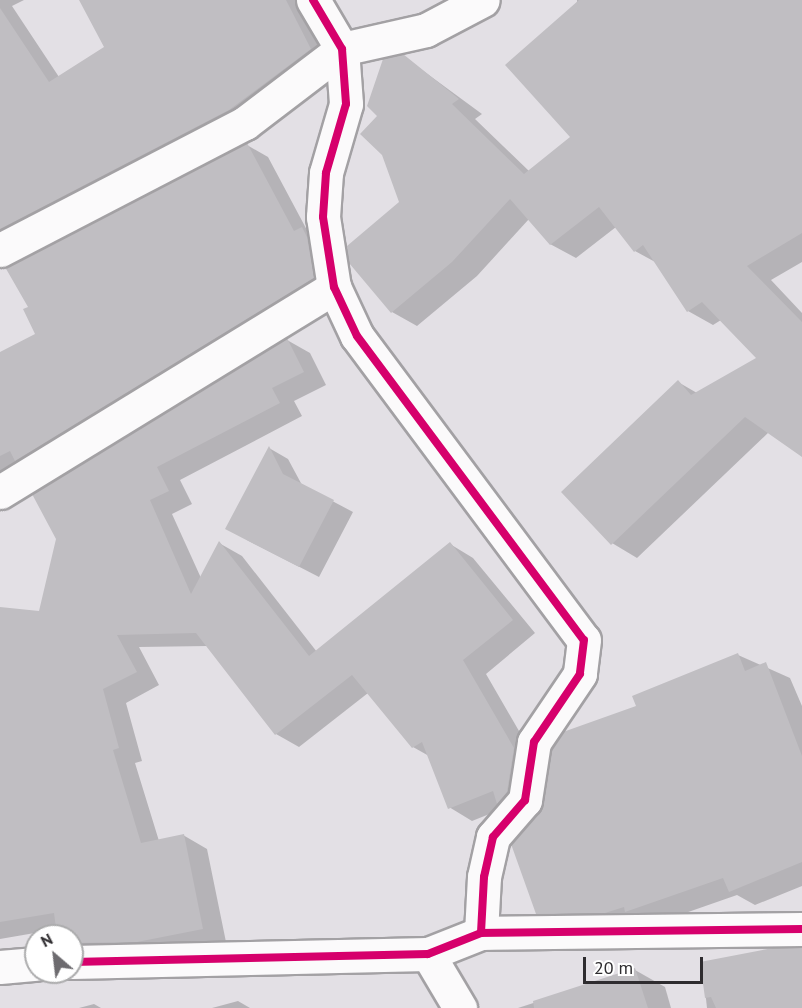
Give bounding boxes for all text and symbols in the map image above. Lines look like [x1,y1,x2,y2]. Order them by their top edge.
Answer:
north arrow [24,924,84,984]
text: N [37,929,56,951]
scale bar [586,945,706,983]
text: 20 m [594,956,633,979]

